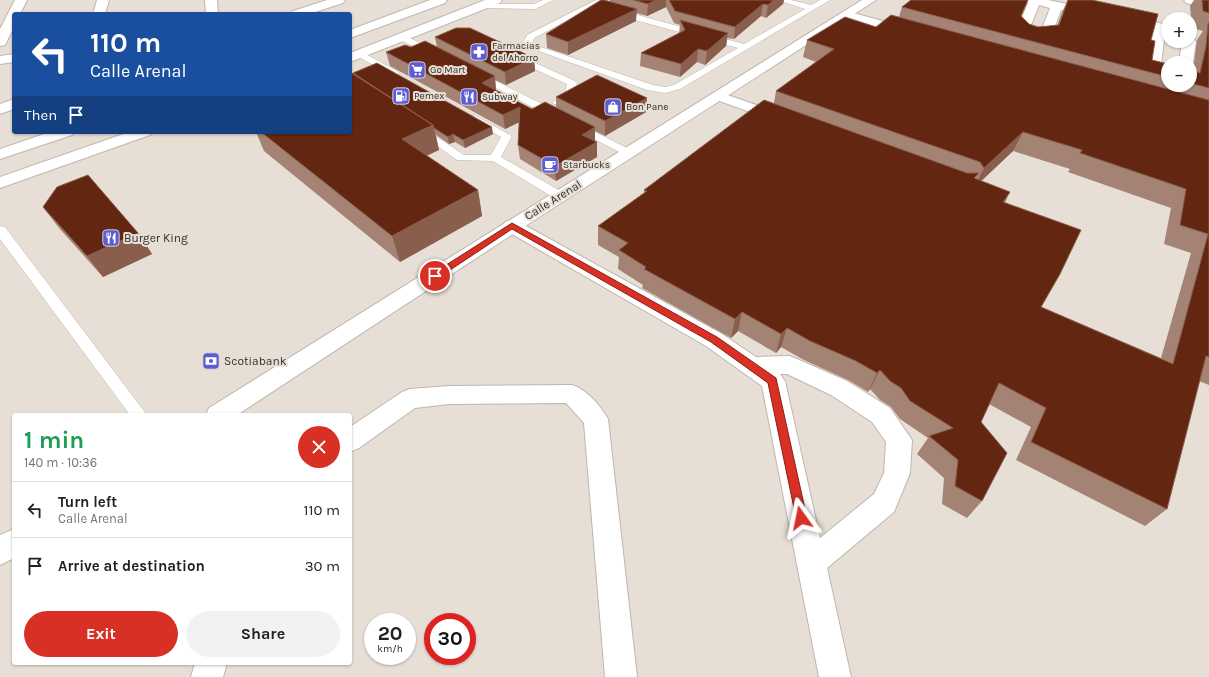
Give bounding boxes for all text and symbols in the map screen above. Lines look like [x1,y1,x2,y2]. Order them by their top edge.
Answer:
map controls [1161,12,1197,92]
button: + [1161,12,1197,48]
text: 110 m [90,26,161,59]
icon: left [24,28,76,80]
place label: Farmacias del Ahorro [492,40,540,64]
pharmacy icon: Farmacias del Ahorro [469,42,489,62]
button: − [1161,56,1197,92]
text: Calle Arenal [90,60,186,82]
supermarket icon: Go Mart [407,60,427,80]
place label: Go Mart [430,64,466,76]
fuel station icon: Pemex [391,86,411,106]
restaurant icon: Subway [459,87,479,107]
place label: Pemex [414,90,444,102]
place label: Subway [482,91,518,103]
shop icon: Bon Pane [603,97,623,117]
place label: Bon Pane [626,101,668,113]
icon: arrive [65,104,87,126]
text: Then [24,106,57,124]
cafe icon: Starbucks [540,155,560,175]
place label: Starbucks [563,159,610,171]
street label: Calle Arenal [522,177,584,223]
restaurant icon: Burger King [101,228,121,248]
place label: Burger King [124,231,188,245]
pin [418,259,452,293]
icon: arrive [424,265,446,287]
bank icon: Scotiabank [201,351,221,371]
place label: Scotiabank [224,354,287,368]
text: 1 min [24,426,84,454]
button: close [298,426,340,468]
text: 140 m · 10:36 [24,455,97,470]
text: Turn left [58,493,117,511]
position arrow [780,497,822,539]
icon: left [24,499,46,521]
text: 110 m [304,501,340,519]
text: Calle Arenal [58,511,128,526]
icon: arrive [24,555,46,577]
text: Arrive at destination [58,557,205,575]
text: 30 m [305,557,340,575]
button: Exit [24,611,178,657]
button: Share [186,611,340,657]
speed limit sign: 30 [424,613,476,665]
text: 20 [378,622,402,645]
text: km/h [377,643,403,655]

